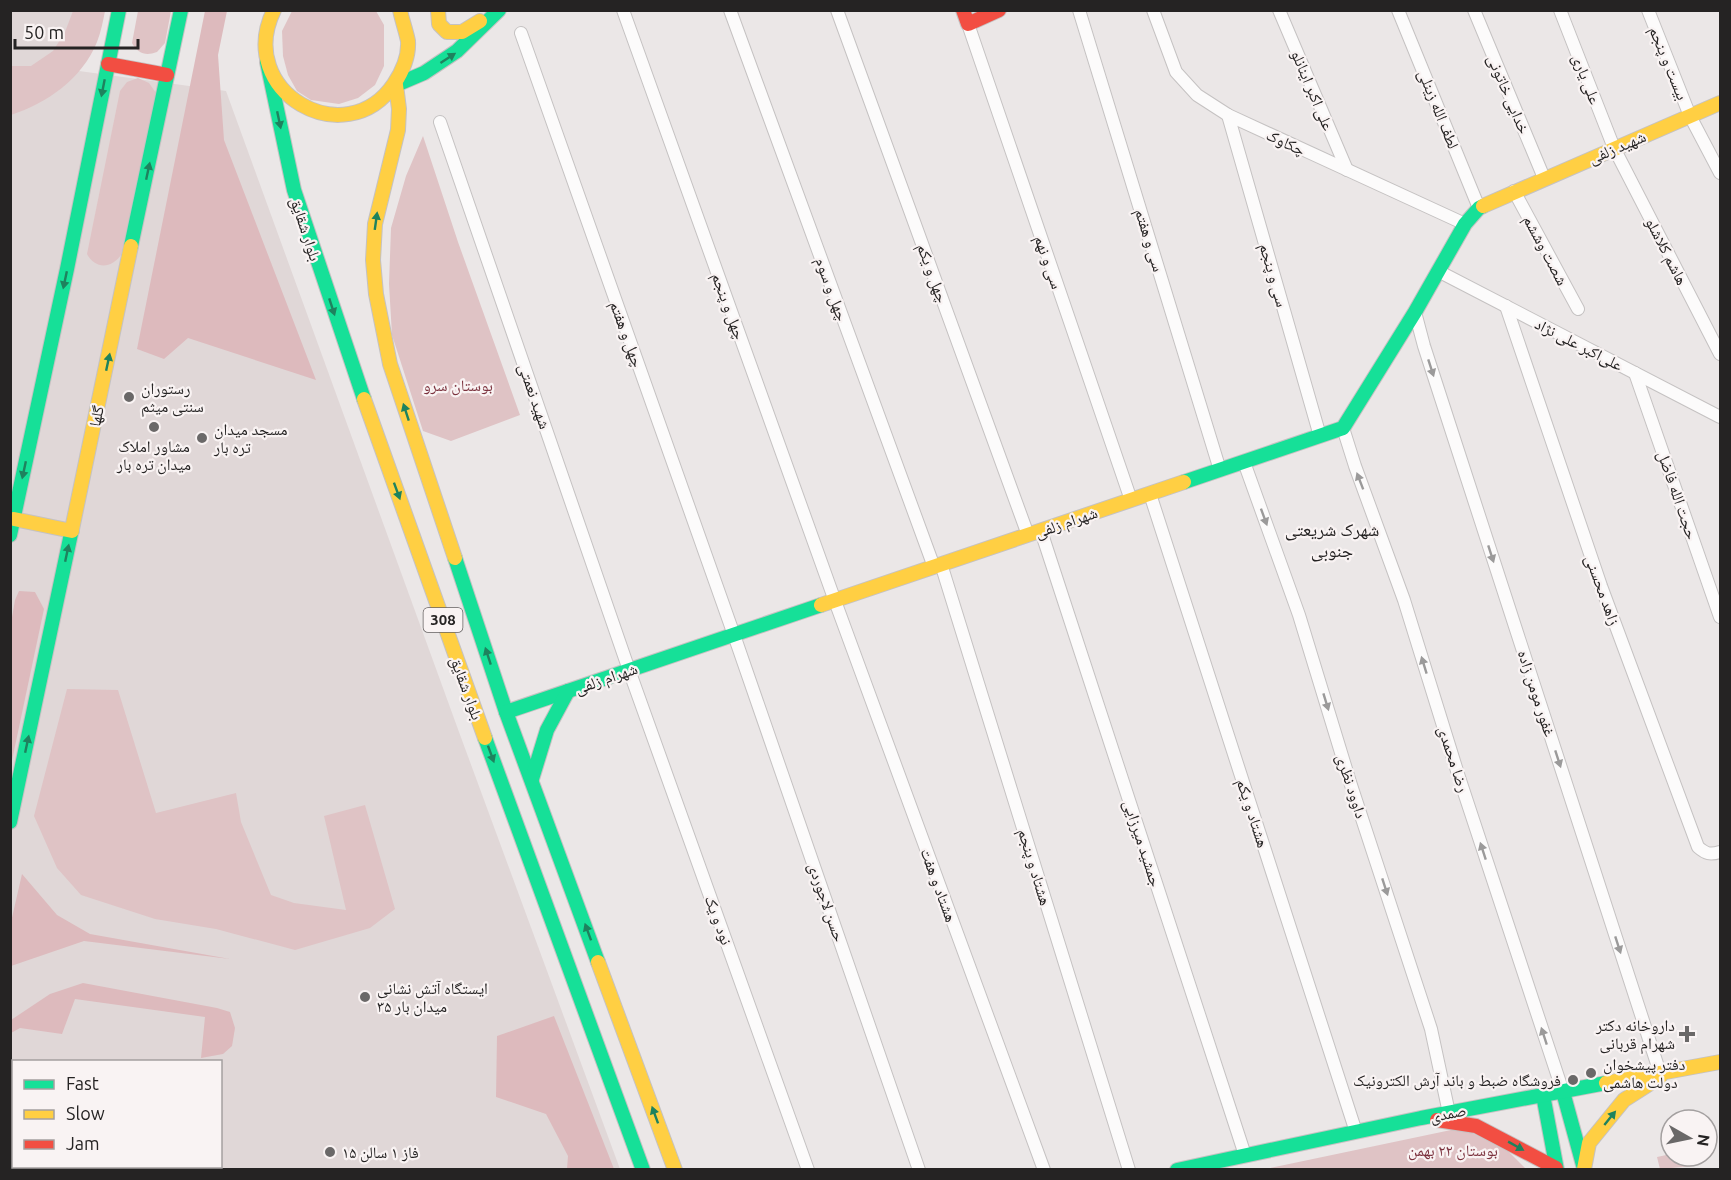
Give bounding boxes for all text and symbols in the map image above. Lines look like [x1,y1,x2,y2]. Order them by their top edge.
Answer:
scale bar [15,12,138,50]
text: 50 m [24,22,64,42]
street label: بیست و پنجم [1644,24,1692,103]
street label: علی اکبر اینانلو [1286,47,1338,134]
street label: علی یاری [1567,51,1605,107]
one-way arrow [439,52,456,63]
street label: خدایی خاتونی [1482,52,1534,137]
street label: لطف الله زینلی [1413,67,1463,152]
one-way arrow [98,79,107,98]
one-way arrow [275,110,284,129]
street label: چکاوک [1263,125,1308,160]
street label: شهید زلفی [1586,127,1649,169]
one-way arrow [144,162,153,181]
street label: بلوار شقایق [285,195,325,264]
street label: سی و هفتم [1130,206,1168,274]
one-way arrow [371,211,380,230]
street label: شصت وششم [1518,212,1572,289]
street label: هاشم کلاشلو [1641,214,1692,289]
street label: سی و نهم [1030,233,1067,292]
street label: چهل و یکم [912,241,952,306]
street label: سی و پنجم [1254,241,1292,310]
street label: چهل و سوم [810,255,852,324]
one-way arrow [60,270,69,289]
street label: چهل و پنجم [707,270,749,343]
one-way arrow [328,298,337,316]
street label: چهل و هفتم [605,298,647,370]
street label: علی‌اکبر علی نژاد [1531,314,1626,376]
one-way arrow [103,353,113,372]
one-way arrow [1427,359,1436,377]
street label: شهید نعمتی [514,361,555,432]
park label: بوستان سرو [423,376,493,396]
place label: رستوران سنتی میثم [141,379,204,417]
marker: رستوران سنتی میثم [122,390,136,404]
one-way arrow [401,403,410,421]
street label: گلها [85,404,108,428]
marker: مشاور املاک میدان تره بار [147,420,161,434]
place label: مسجد میدان تره بار [213,420,288,457]
marker: مسجد میدان تره بار [195,431,209,445]
place label: مشاور املاک میدان تره بار [116,437,191,475]
street label: حجت الله فاضل [1653,448,1702,542]
one-way arrow [19,461,28,480]
one-way arrow [1355,472,1365,490]
one-way arrow [392,482,402,500]
street label: شهرام زلفی [1032,503,1100,543]
one-way arrow [1259,508,1269,526]
district label: شهرک شریعتی جنوبی [1285,519,1379,562]
one-way arrow [63,543,72,562]
one-way arrow [1487,545,1497,563]
street label: زاهد محسنی [1580,552,1624,628]
road number: 308 [424,608,462,632]
one-way arrow [482,647,492,665]
street label: غفور مومن زاده [1513,647,1559,739]
street label: بلوار شقایق [445,654,487,723]
one-way arrow [1419,656,1428,674]
street label: شهرام زلفی [572,659,640,699]
one-way arrow [1322,693,1331,711]
street label: رضا محمدی [1433,724,1473,795]
one-way arrow [23,734,32,753]
one-way arrow [486,745,496,763]
one-way arrow [1554,750,1563,768]
street label: داوود نظری [1331,752,1371,821]
street label: هشتاد و یکم [1232,776,1273,850]
street label: جمشید میرزایی [1119,797,1166,889]
street label: هشتاد و پنجم [1013,826,1055,908]
one-way arrow [1478,842,1488,860]
street label: هشتاد و هفت [916,846,961,925]
street label: حسن لاجوردی [803,860,849,945]
one-way arrow [1381,878,1391,896]
street label: نود و یک [701,893,736,947]
one-way arrow [583,922,593,940]
one-way arrow [1614,936,1624,954]
place label: ایستگاه آتش نشانی ۳۵ میدان بار [377,979,488,1017]
marker: ایستگاه آتش نشانی ۳۵ میدان بار [358,990,372,1004]
place label: داروخانه دکتر شهرام قربانی [1595,1016,1675,1054]
one-way arrow [1539,1027,1549,1045]
marker: داروخانه دکتر شهرام قربانی [1680,1027,1694,1041]
place label: دفتر پیشخوان دولت هاشمی [1603,1055,1685,1093]
legend [12,1060,222,1168]
marker: دفتر پیشخوان دولت هاشمی [1584,1066,1598,1080]
place label: فروشگاه ضبط و باند آرش الکترونیک [1353,1071,1561,1091]
text: Fast [66,1073,99,1093]
marker: فروشگاه ضبط و باند آرش الکترونیک [1566,1073,1580,1087]
street label: صمدی [1428,1101,1468,1127]
text: Slow [66,1103,105,1123]
one-way arrow [650,1105,660,1123]
north arrow [1659,1108,1719,1168]
one-way arrow [1603,1110,1616,1126]
text: Jam [66,1133,100,1153]
text: N [1694,1133,1714,1148]
one-way arrow [1508,1140,1524,1151]
park label: بوستان ۲۲ بهمن [1408,1141,1498,1161]
place label: فاز ۱ سالن ۱۵ [342,1143,419,1163]
marker: فاز ۱ سالن ۱۵ [323,1145,337,1159]

